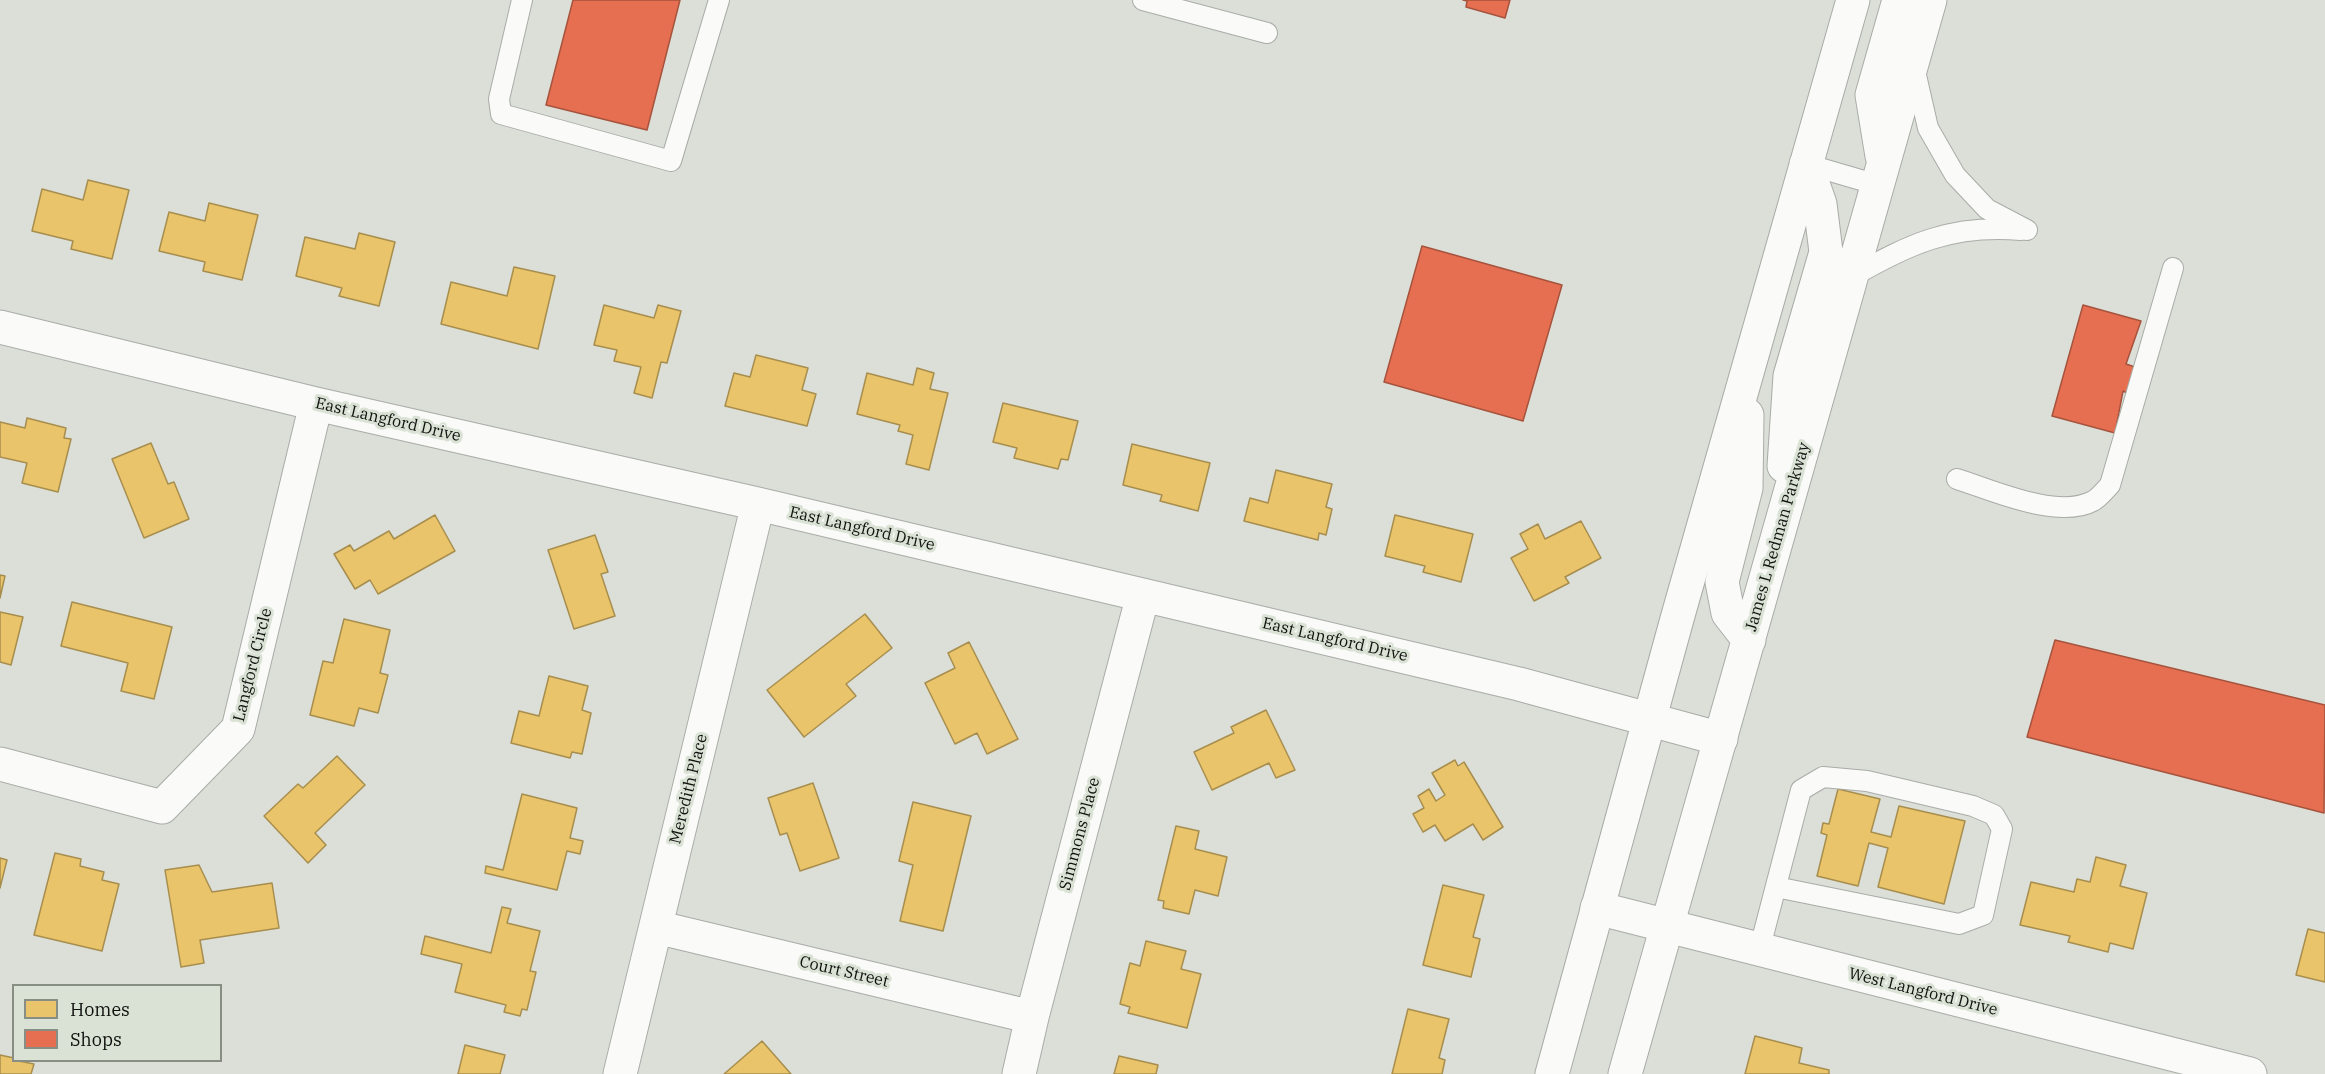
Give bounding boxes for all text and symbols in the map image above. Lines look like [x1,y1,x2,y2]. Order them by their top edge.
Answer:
street label: East Langford Drive [313,394,463,446]
street label: James L Redman Parkway [1742,440,1814,634]
street label: East Langford Drive [787,503,937,555]
street label: Langford Circle [230,606,276,724]
street label: East Langford Drive [1260,614,1410,666]
street label: Meredith Place [666,732,712,846]
street label: Simmons Place [1056,776,1104,892]
street label: Court Street [798,952,890,992]
street label: West Langford Drive [1847,964,1999,1020]
legend [12,984,222,1062]
text: Homes [70,998,130,1021]
text: Shops [70,1028,122,1051]

